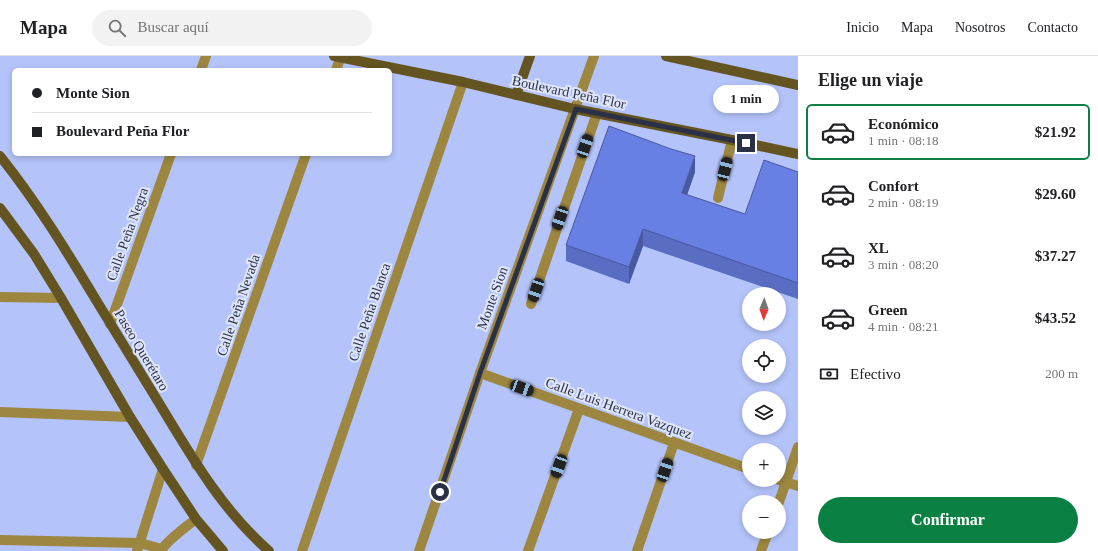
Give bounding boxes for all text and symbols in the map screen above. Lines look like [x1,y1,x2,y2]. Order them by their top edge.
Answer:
search box [92,10,372,46]
text: Mapa [20,17,68,38]
icon: search [106,17,128,39]
text: Buscar aquí [138,19,209,35]
text: Inicio [846,20,879,35]
text: Mapa [901,20,933,35]
text: Nosotros [955,20,1005,35]
text: Contacto [1027,20,1078,35]
text: Elige un viaje [818,70,923,90]
street label: Boulevard Peña Flor [511,73,627,112]
text: Monte Sion [56,85,130,101]
callout: 1 min [713,85,779,113]
text: 1 min [730,91,762,106]
icon: car [820,114,856,150]
text: Económico [868,116,939,132]
text: Boulevard Peña Flor [56,123,189,139]
text: $21.92 [1035,124,1076,140]
car [575,133,595,159]
text: 1 min · 08:18 [868,133,938,148]
route end [737,134,755,152]
car [716,156,734,182]
icon: car [820,176,856,212]
text: Confort [868,178,919,194]
street label: Calle Peña Negra [104,185,152,283]
text: $29.60 [1035,186,1076,202]
text: 2 min · 08:19 [868,195,938,210]
car [550,205,570,231]
icon: car [820,238,856,274]
text: XL [868,240,889,256]
text: $37.27 [1035,248,1076,264]
street label: Calle Peña Nevada [214,252,263,358]
text: 3 min · 08:20 [868,257,938,272]
street label: Calle Peña Blanca [346,260,394,363]
street label: Monte Sion [474,265,511,332]
car [526,277,546,303]
north arrow [742,287,786,331]
map controls [742,287,786,539]
icon: car [820,300,856,336]
text: Green [868,302,908,318]
street label: Paseo Querétaro [111,307,172,394]
text: $43.52 [1035,310,1076,326]
text: 4 min · 08:21 [868,319,938,334]
button: locate [742,339,786,383]
icon: cash [818,363,840,385]
text: Efectivo [850,366,901,382]
text: 200 m [1045,366,1078,381]
street label: Calle Luis Herrera Vazquez [544,375,694,442]
car [509,378,535,398]
button: layers [742,391,786,435]
button: + [742,443,786,487]
car [549,453,569,479]
car [655,457,675,483]
route start [431,483,449,501]
button: − [742,495,786,539]
button: Confirmar [818,497,1078,543]

